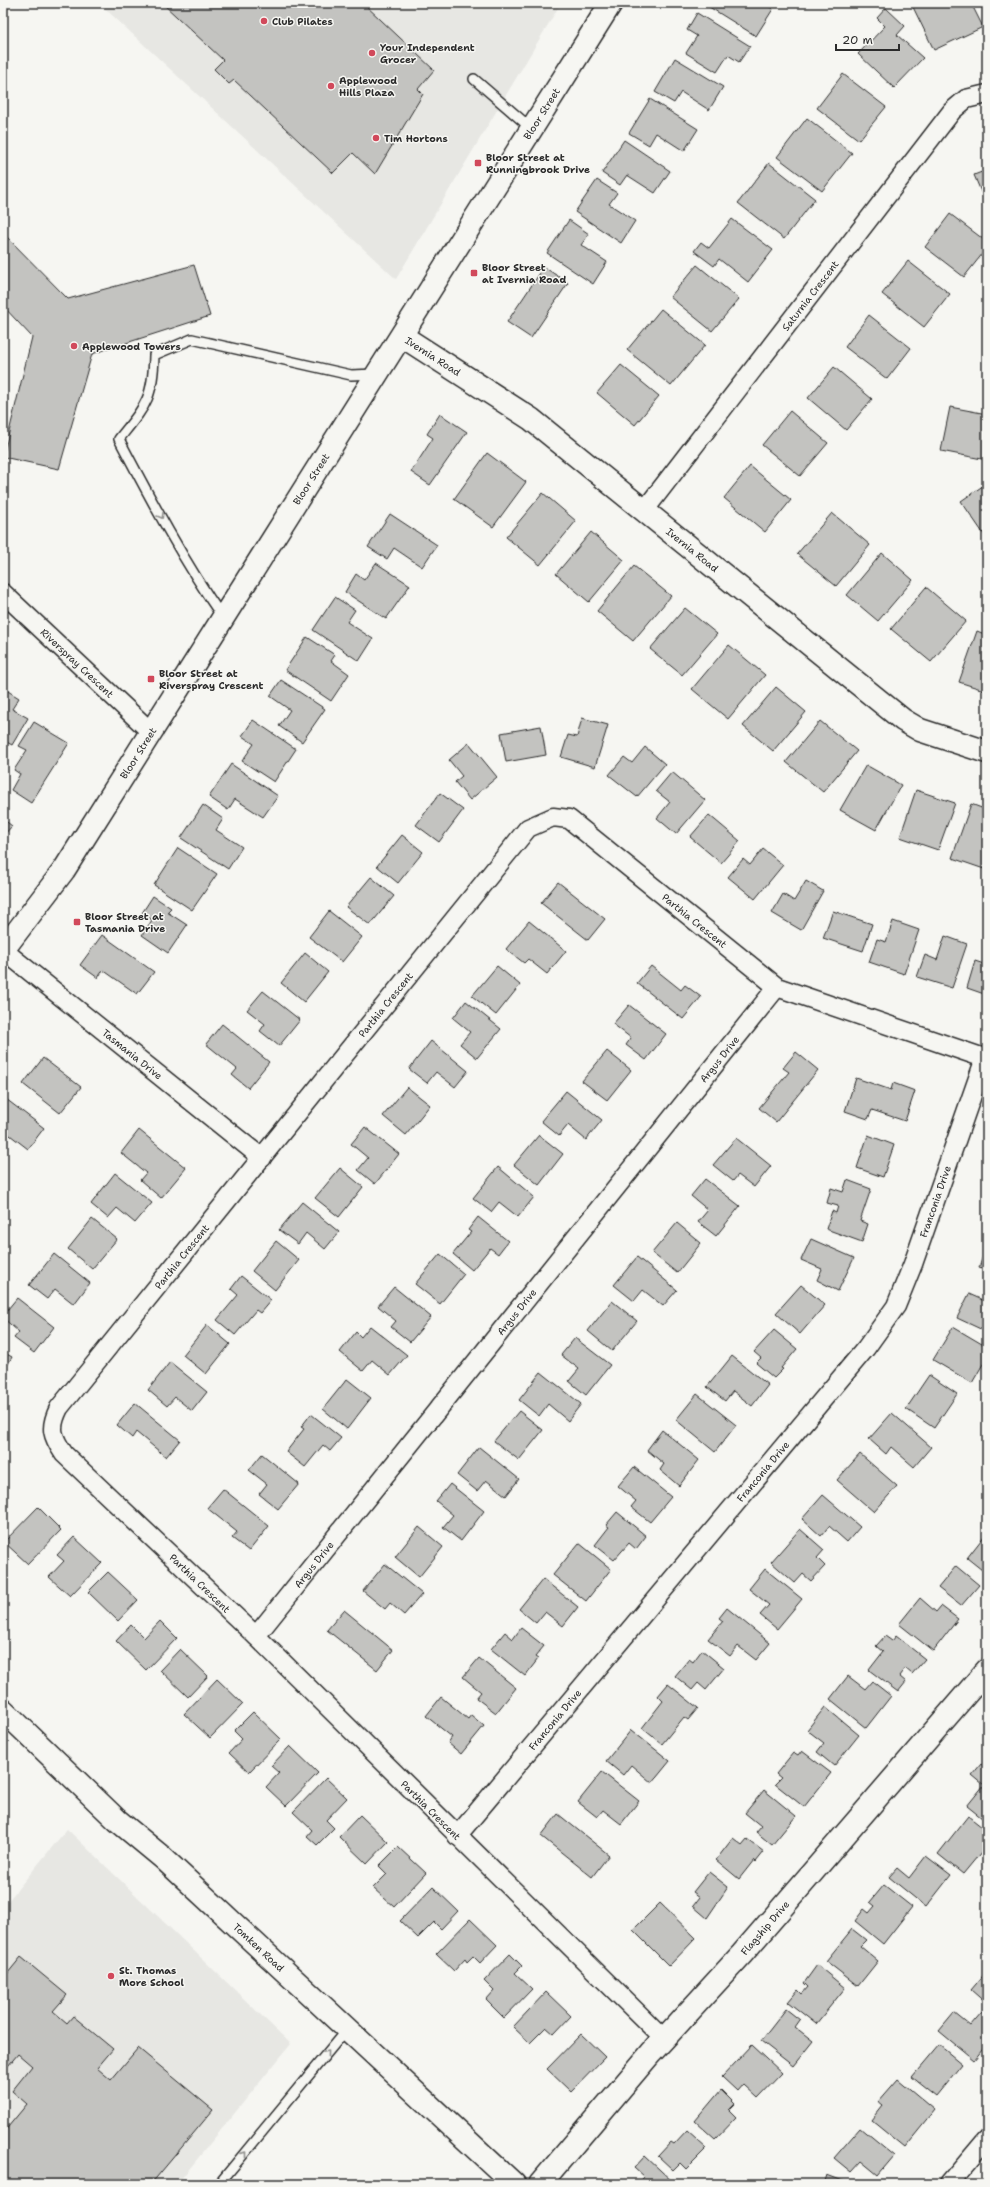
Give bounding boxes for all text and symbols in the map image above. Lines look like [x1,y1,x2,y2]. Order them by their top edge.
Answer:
place label: Club Pilates [272,15,333,28]
marker: Club Pilates [259,16,269,26]
scale bar [836,26,899,52]
text: 20 m [842,32,873,48]
place label: Your Independent Grocer [380,41,475,66]
marker: Your Independent Grocer [367,48,377,58]
place label: Applewood Hills Plaza [339,74,397,99]
marker: Applewood Hills Plaza [326,81,336,91]
street label: Bloor Street [521,86,563,142]
place label: Tim Hortons [384,132,448,145]
marker: Tim Hortons [371,133,381,143]
place label: Bloor Street at Runningbrook Drive [486,151,590,176]
marker: Bloor Street at Runningbrook Drive [473,158,483,168]
street label: Saturnia Crescent [779,258,842,334]
place label: Bloor Street at Ivernia Road [482,261,566,286]
marker: Bloor Street at Ivernia Road [469,268,479,278]
street label: Ivernia Road [403,334,464,379]
place label: Applewood Towers [82,340,181,353]
marker: Applewood Towers [69,341,79,351]
street label: Bloor Street [290,451,332,507]
one-way arrow [157,512,164,519]
street label: Ivernia Road [663,525,721,575]
street label: Riverspray Crescent [38,626,116,701]
place label: Bloor Street at Riverspray Crescent [159,667,263,692]
marker: Bloor Street at Riverspray Crescent [146,674,156,684]
street label: Bloor Street [117,725,159,781]
street label: Parthia Crescent [659,891,729,951]
place label: Bloor Street at Tasmania Drive [85,910,165,935]
marker: Bloor Street at Tasmania Drive [72,917,82,927]
street label: Parthia Crescent [356,970,416,1040]
street label: Tasmania Drive [99,1026,165,1083]
street label: Argus Drive [697,1033,742,1085]
street label: Franconia Drive [917,1164,954,1239]
street label: Parthia Crescent [152,1222,212,1292]
street label: Argus Drive [494,1286,540,1338]
street label: Franconia Drive [734,1438,793,1505]
street label: Argus Drive [291,1538,337,1591]
street label: Parthia Crescent [167,1551,233,1616]
street label: Franconia Drive [526,1687,584,1753]
street label: Parthia Crescent [398,1778,463,1843]
street label: Flagship Drive [738,1898,792,1958]
street label: Tomken Road [230,1920,287,1975]
place label: St. Thomas More School [119,1964,185,1989]
marker: St. Thomas More School [106,1971,116,1981]
one-way arrow [322,2051,329,2058]
one-way arrow [240,2151,247,2158]

